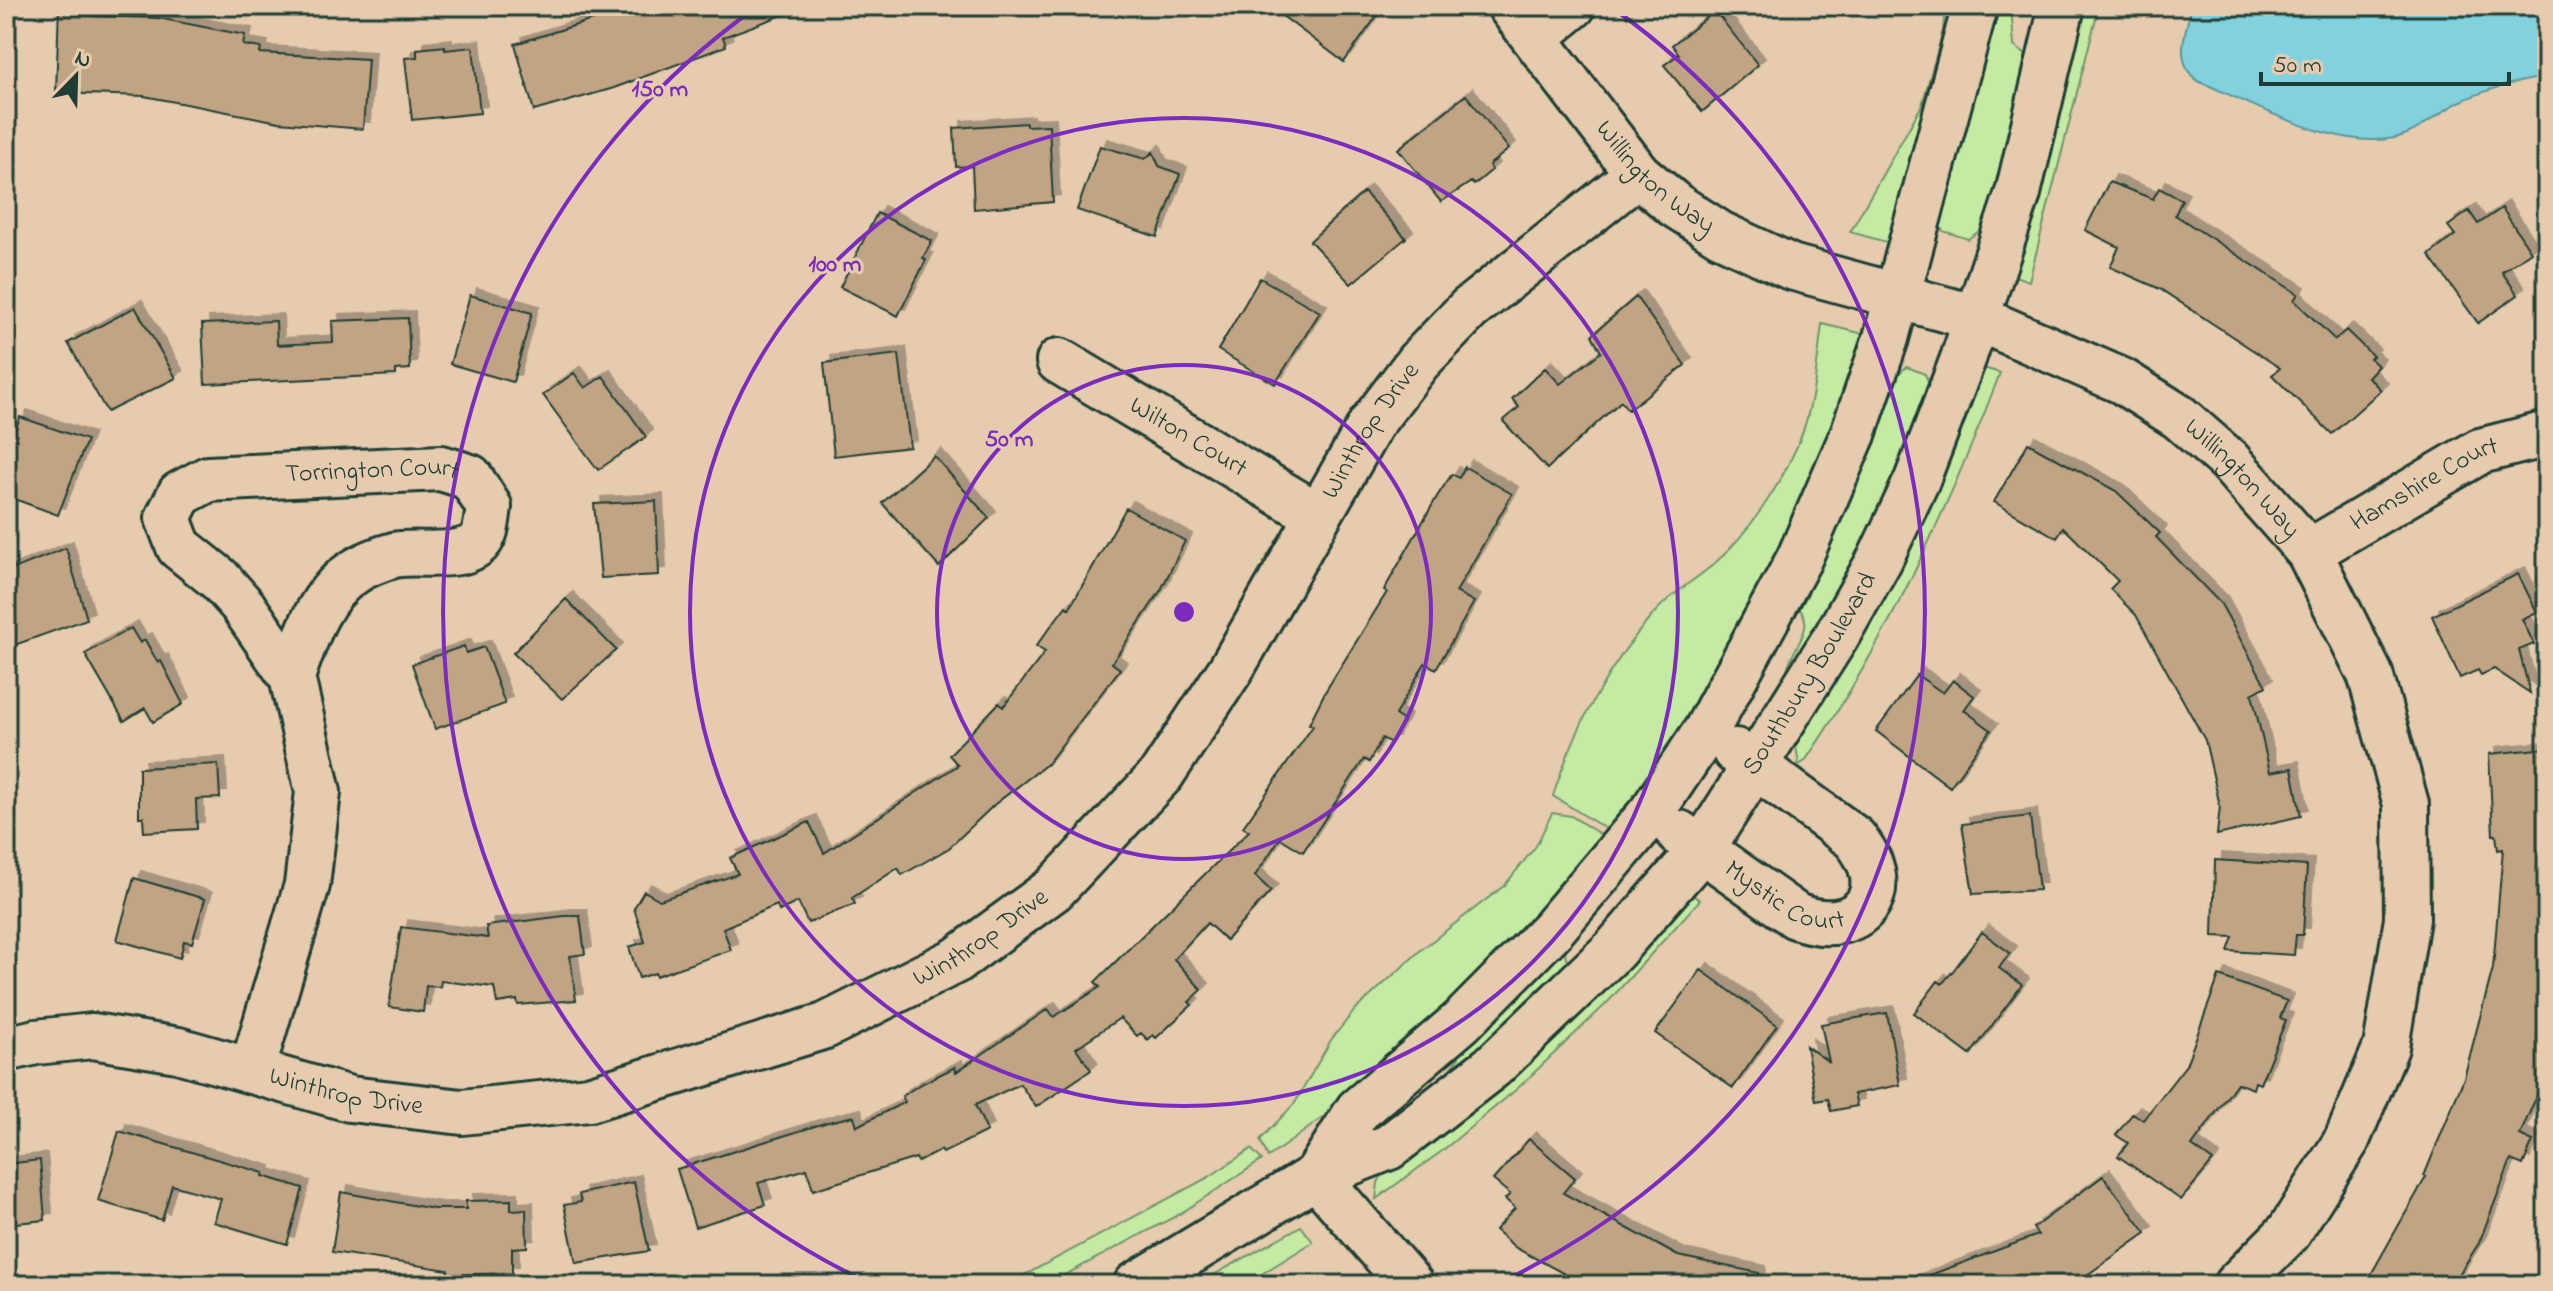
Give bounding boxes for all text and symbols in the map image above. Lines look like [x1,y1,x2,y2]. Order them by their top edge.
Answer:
north arrow [36,36,116,116]
scale bar [2261,36,2509,86]
text: N [70,43,96,78]
text: 50 m [2273,49,2322,84]
text: 150 m [632,73,689,108]
street label: Willington Way [1585,113,1722,245]
text: 100 m [809,248,862,283]
street label: Winthrop Drive [1313,355,1430,507]
street label: Wilton Court [1122,388,1254,488]
street label: Willington Way [2175,410,2309,548]
text: 50 m [985,423,1034,458]
street label: Hamshire Court [2344,428,2502,542]
street label: Torrington Court [284,449,464,494]
street label: Southbury Boulevard [1734,566,1888,784]
centre of rings [1170,598,1198,626]
street label: Mystic Court [1716,852,1849,942]
street label: Winthrop Drive [907,879,1057,998]
street label: Winthrop Drive [265,1058,425,1126]

